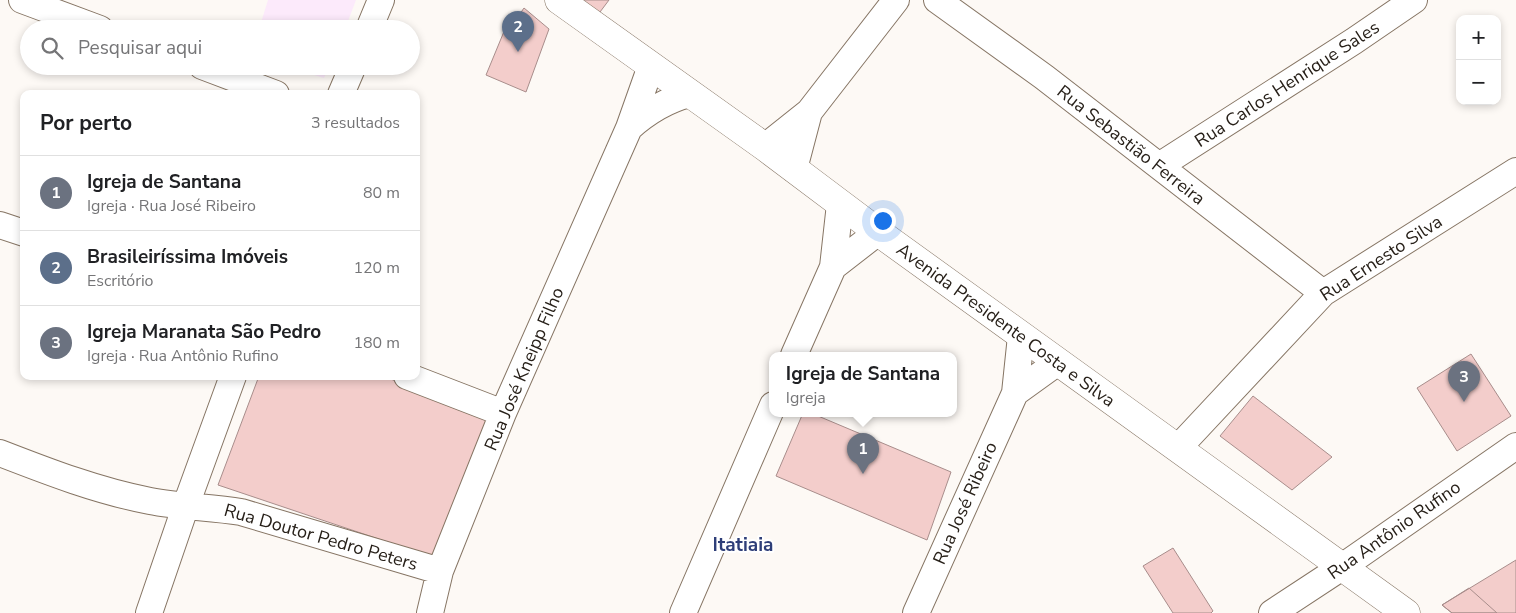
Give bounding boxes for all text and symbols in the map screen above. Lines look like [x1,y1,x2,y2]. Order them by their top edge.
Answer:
pin: 2 [502,11,534,52]
street label: Rua Carlos Henrique Sales [1190,15,1384,153]
map controls [1456,15,1501,105]
button: + [1456,15,1501,60]
search box [20,20,420,75]
icon: search [38,34,66,62]
text: Pesquisar aqui [78,35,202,61]
button: − [1456,60,1501,105]
street label: Rua Sebastião Ferreira [1052,80,1210,210]
text: Por perto [40,109,132,137]
text: 3 resultados [311,112,400,134]
text: Igreja de Santana [87,169,241,195]
text: 1 [51,182,61,204]
text: 80 m [363,182,400,204]
text: Igreja · Rua José Ribeiro [87,195,256,217]
your location [870,208,896,234]
street label: Rua Ernesto Silva [1315,209,1447,307]
street label: Avenida Presidente Costa e Silva [892,237,1120,413]
text: Brasileiríssima Imóveis [87,244,288,270]
text: 2 [51,257,61,279]
text: 120 m [353,257,400,279]
text: Escritório [87,270,154,292]
street label: Rua José Kneipp Filho [479,284,569,454]
text: Igreja Maranata São Pedro [87,319,321,345]
text: 3 [51,332,61,354]
text: 180 m [353,332,400,354]
text: Igreja · Rua Antônio Rufino [87,345,279,367]
popup [769,352,957,417]
text: Igreja de Santana [786,361,940,387]
pin: 3 [1448,361,1480,402]
text: Igreja [786,387,826,409]
pin: 1 [847,433,879,474]
street label: Rua José Ribeiro [927,438,1003,568]
street label: Rua Antônio Rufino [1323,475,1465,585]
street label: Rua Doutor Pedro Peters [221,498,421,576]
district label: Itatiaia [713,532,773,558]

